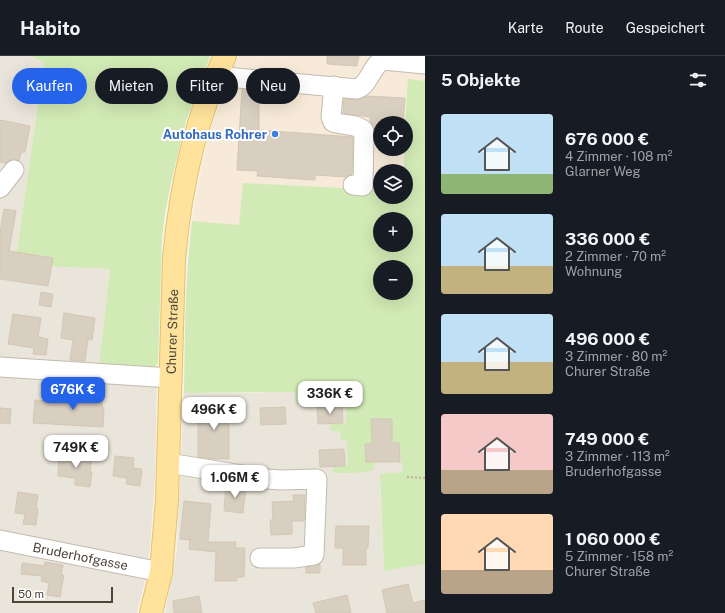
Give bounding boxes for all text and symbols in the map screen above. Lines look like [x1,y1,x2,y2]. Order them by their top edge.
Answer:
text: Habito [20,17,81,39]
text: Karte [508,20,543,36]
text: Route [565,20,604,36]
text: Gespeichert [626,20,705,36]
chip: Kaufen [12,68,87,104]
chip: Mieten [95,68,168,104]
chip: Filter [176,68,238,104]
chip: Neu [246,68,300,104]
icon: filters [687,69,709,91]
text: 5 Objekte [441,70,521,90]
map controls [373,116,413,300]
button: locate [373,116,413,156]
place label: Autohaus Rohrer [163,127,268,142]
marker: Autohaus Rohrer [270,129,280,139]
text: 676 000 € [565,129,649,149]
icon: home [473,130,521,178]
text: 4 Zimmer · 108 m² [565,149,673,164]
button: layers [373,164,413,204]
text: Glarner Weg [565,164,641,179]
button: + [373,212,413,252]
text: 336 000 € [565,229,650,249]
icon: home [473,230,521,278]
text: 2 Zimmer · 70 m² [565,249,666,264]
button: − [373,260,413,300]
text: Wohnung [565,264,622,279]
street label: Churer Straße [163,289,181,374]
text: 496 000 € [565,329,650,349]
icon: home [473,330,521,378]
text: 3 Zimmer · 80 m² [565,349,667,364]
text: Churer Straße [565,364,650,379]
pin: 676K € [40,377,106,411]
pin: 336K € [297,381,363,415]
text: 676K € [50,382,96,397]
text: 336K € [307,386,353,401]
pin: 496K € [181,397,247,431]
text: 496K € [191,402,237,417]
text: 749 000 € [565,429,649,449]
icon: home [473,430,521,478]
pin: 749K € [43,435,109,469]
text: 749K € [53,440,99,455]
text: 3 Zimmer · 113 m² [565,449,670,464]
text: Bruderhofgasse [565,464,662,479]
pin: 1.06M € [198,465,272,499]
text: 1.06M € [210,470,260,485]
text: 1 060 000 € [565,529,661,549]
icon: home [473,530,521,578]
street label: Bruderhofgasse [32,539,129,573]
text: 5 Zimmer · 158 m² [565,549,673,564]
text: Churer Straße [565,564,650,579]
scale bar [12,585,113,604]
text: 50 m [18,588,44,600]

